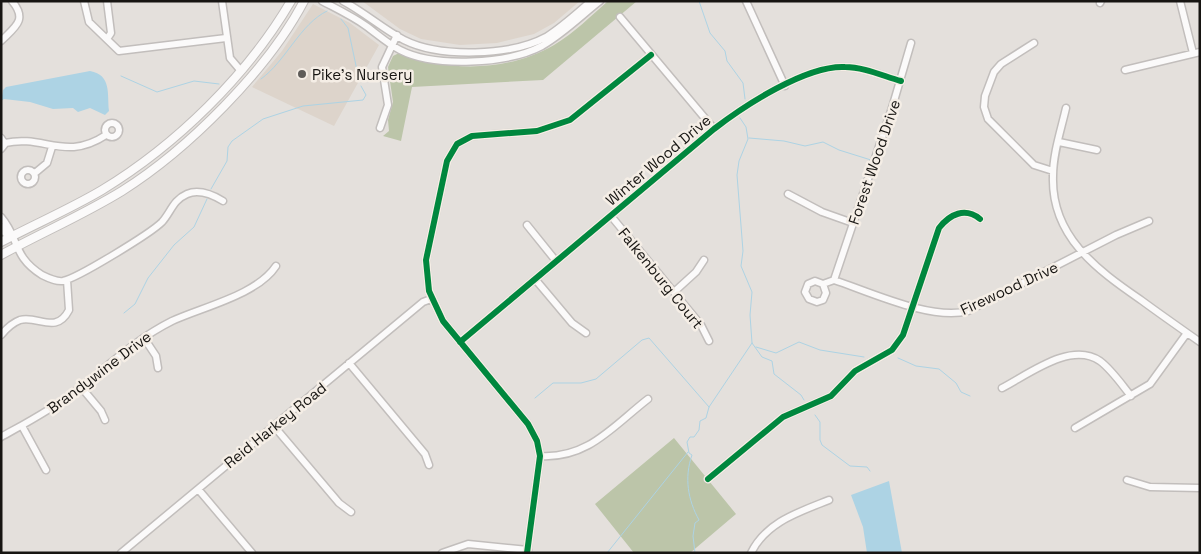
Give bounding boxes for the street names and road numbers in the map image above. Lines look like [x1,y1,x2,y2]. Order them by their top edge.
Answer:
street label: Forest Wood Drive [844,97,904,227]
street label: Winter Wood Drive [601,110,715,210]
street label: Falkenburg Court [614,224,708,332]
street label: Firewood Drive [957,257,1061,319]
street label: Brandywine Drive [43,327,155,417]
street label: Reid Harkey Road [220,378,330,472]

